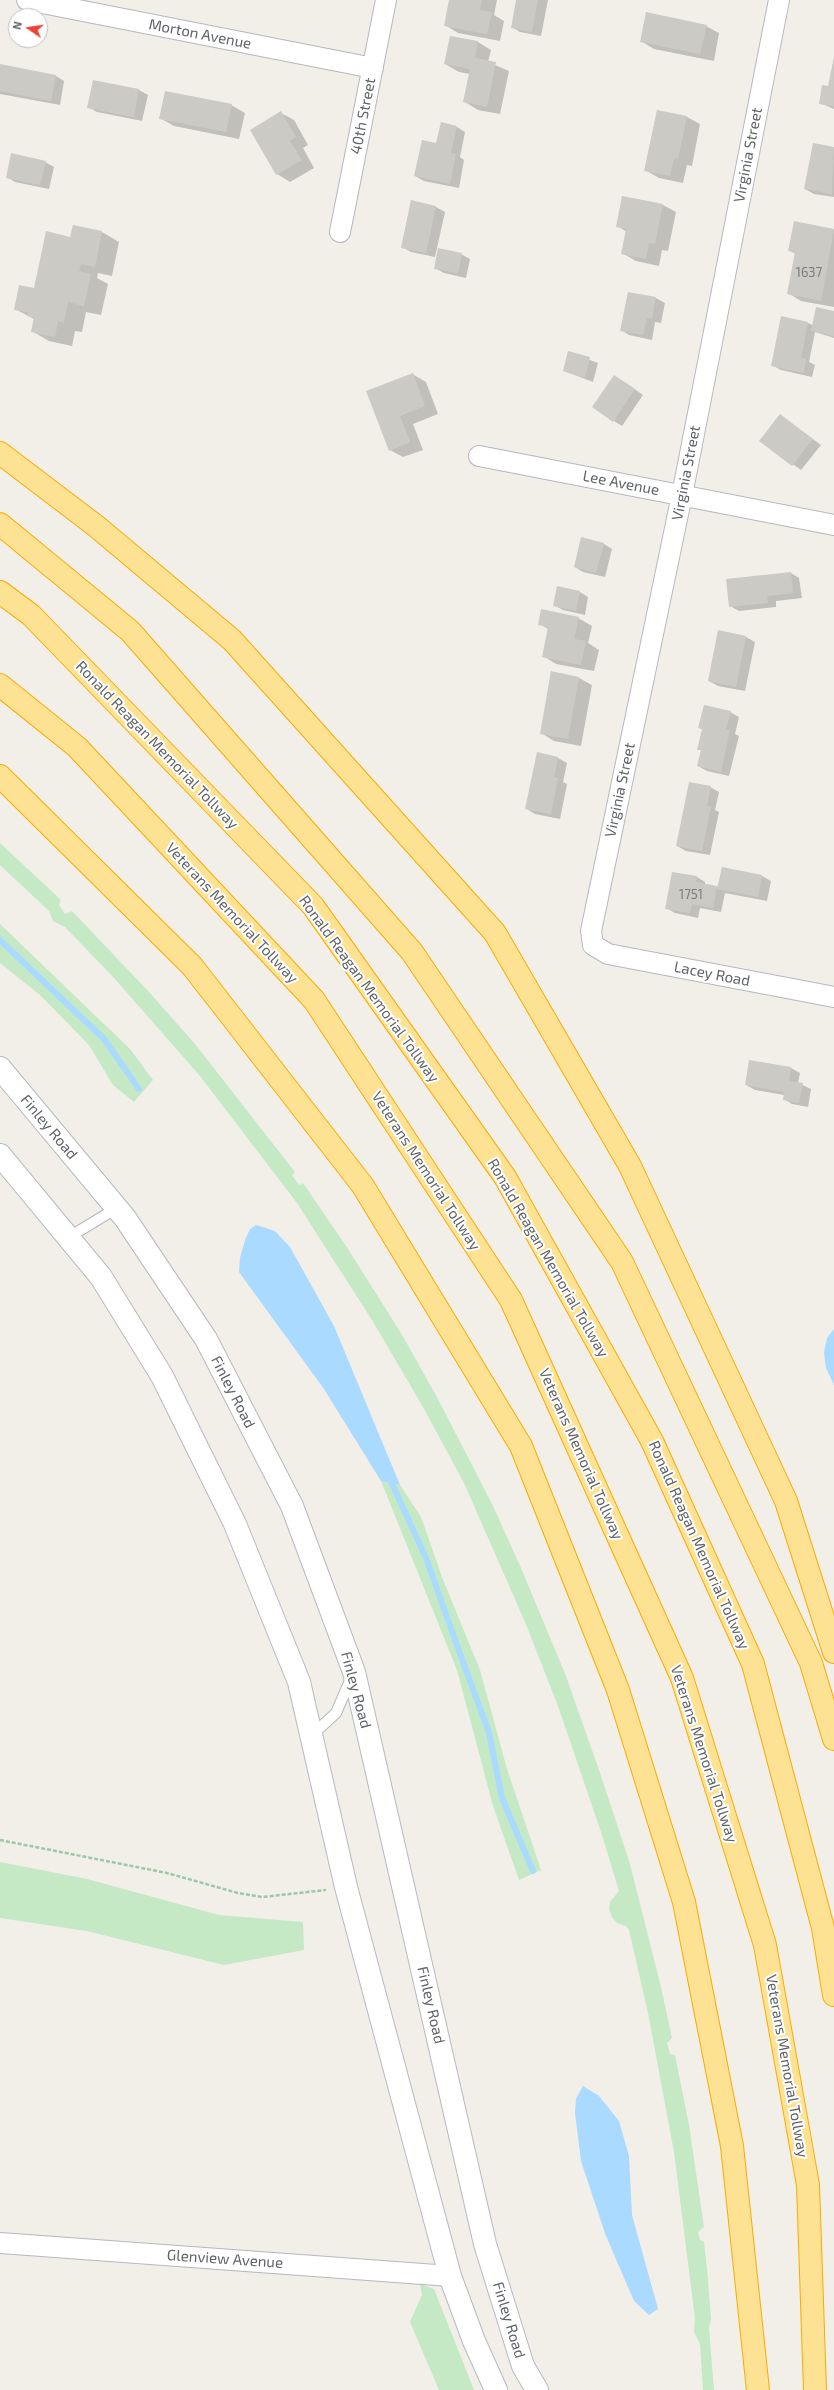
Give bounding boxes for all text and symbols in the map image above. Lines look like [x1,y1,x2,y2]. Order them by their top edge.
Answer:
north arrow [8,8,48,48]
street label: Morton Avenue [147,15,253,53]
text: N [10,20,24,31]
street label: 40th Street [347,76,379,156]
street label: Virginia Street [730,106,766,204]
house number: 1637 [796,265,822,281]
street label: Virginia Street [668,424,704,522]
street label: Lee Avenue [581,467,661,499]
street label: Ronald Reagan Memorial Tollway [72,657,242,833]
street label: Virginia Street [601,741,639,839]
street label: Veterans Memorial Tollway [162,839,302,987]
house number: 1751 [679,887,703,903]
street label: Ronald Reagan Memorial Tollway [295,892,443,1086]
street label: Lacey Road [672,958,752,990]
street label: Veterans Memorial Tollway [368,1088,484,1254]
street label: Finley Road [17,1091,81,1163]
street label: Ronald Reagan Memorial Tollway [484,1155,612,1361]
street label: Finley Road [207,1353,259,1431]
street label: Veterans Memorial Tollway [535,1366,627,1542]
street label: Ronald Reagan Memorial Tollway [645,1438,753,1652]
street label: Finley Road [337,1650,375,1730]
street label: Veterans Memorial Tollway [667,1663,741,1845]
street label: Finley Road [413,1965,449,2045]
street label: Veterans Memorial Tollway [762,1973,812,2159]
street label: Glenview Avenue [166,2246,284,2272]
street label: Finley Road [489,2280,529,2360]

